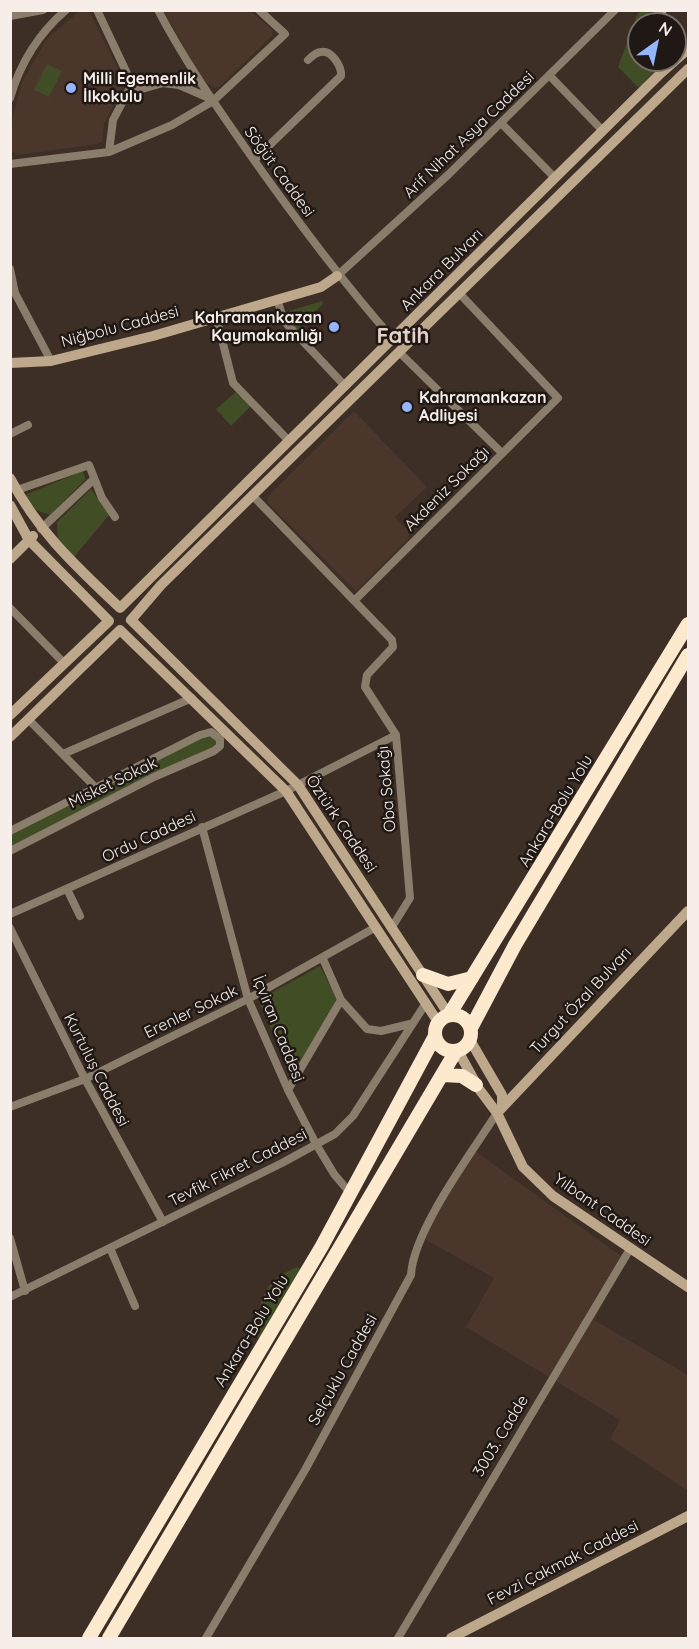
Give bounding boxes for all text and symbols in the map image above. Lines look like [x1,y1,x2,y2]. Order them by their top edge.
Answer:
north arrow [627,12,687,72]
text: N [655,17,676,40]
street label: Arif Nihat Asya Caddesi [400,68,538,202]
place label: Milli Egemenlik İlkokulu [83,69,196,107]
marker: Milli Egemenlik İlkokulu [64,81,78,95]
street label: Söğüt Caddesi [240,123,318,221]
street label: Ankara Bulvarı [397,225,487,315]
street label: Niğbolu Caddesi [59,302,181,352]
place label: Kahramankazan Kaymakamlığı [195,308,322,346]
marker: Kahramankazan Kaymakamlığı [327,320,341,334]
district label: Fatih [377,323,429,349]
place label: Kahramankazan Adliyesi [419,388,546,426]
marker: Kahramankazan Adliyesi [400,400,414,414]
street label: Akdeniz Sokağı [401,443,493,535]
street label: Oba Sokağı [374,745,400,833]
street label: Ankara-Bolu Yolu [515,751,597,871]
street label: Misket Sokak [65,753,161,813]
street label: Öztürk Caddesi [301,772,381,876]
street label: Ordu Caddesi [99,807,199,867]
street label: Turgut Özal Bulvarı [526,943,636,1059]
street label: İçviran Caddesi [248,973,308,1085]
street label: Erenler Sokak [141,981,241,1043]
street label: Kurtuluş Caddesi [59,1010,133,1130]
street label: Tevfik Fikret Caddesi [166,1125,310,1211]
street label: Yılbant Caddesi [550,1169,654,1251]
street label: Ankara-Bolu Yolu [211,1271,293,1391]
street label: Selçuklu Caddesi [305,1311,381,1429]
street label: 3003. Cadde [469,1392,533,1480]
street label: Fevzi Çakmak Caddesi [484,1517,642,1609]

